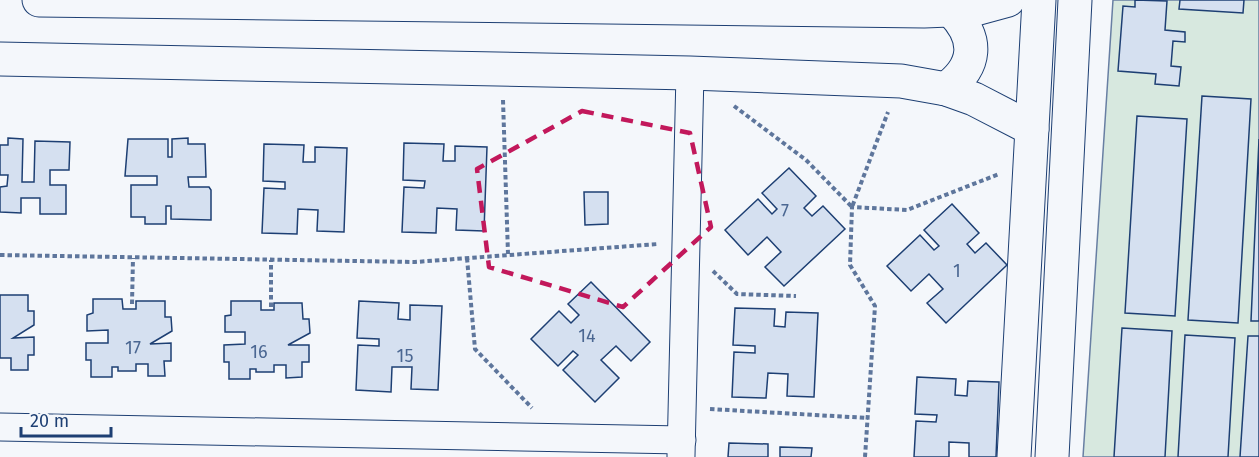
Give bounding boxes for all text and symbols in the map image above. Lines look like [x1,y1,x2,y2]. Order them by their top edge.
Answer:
house number: 7 [781,200,789,222]
house number: 1 [953,260,961,282]
house number: 14 [578,325,596,347]
house number: 17 [125,337,141,359]
house number: 16 [250,341,268,363]
house number: 15 [397,345,413,367]
scale bar [21,400,111,438]
text: 20 m [30,410,69,432]

